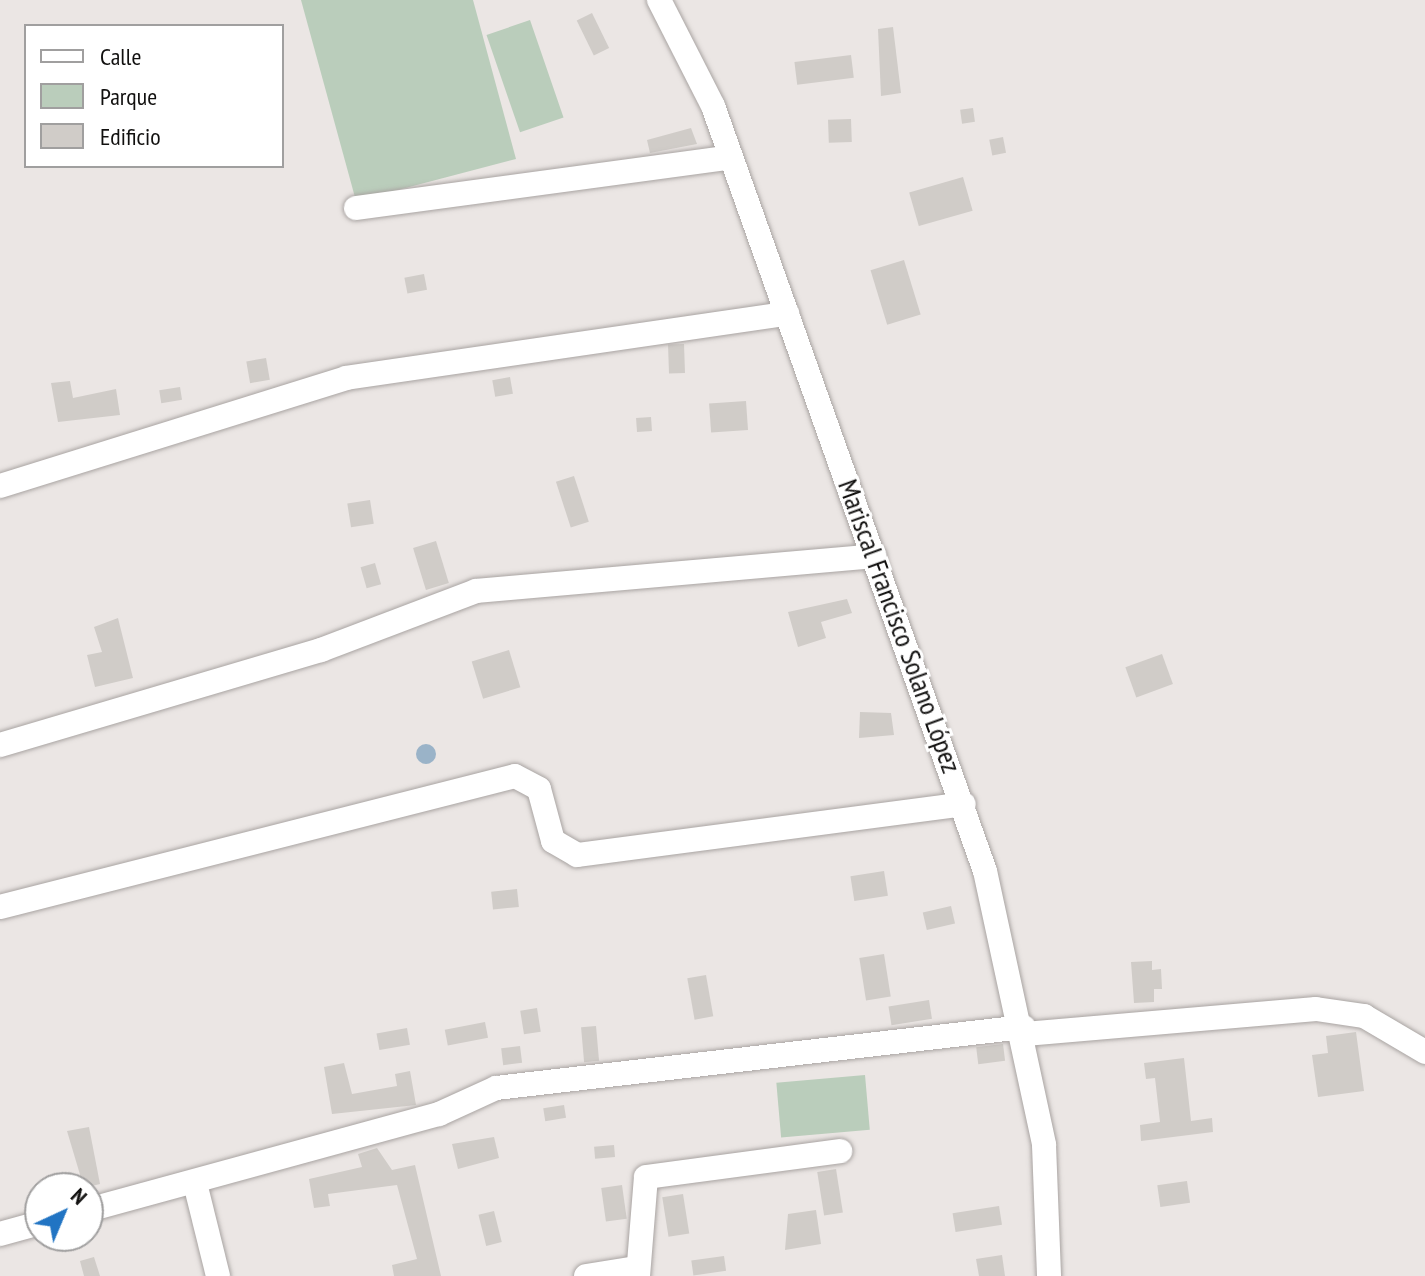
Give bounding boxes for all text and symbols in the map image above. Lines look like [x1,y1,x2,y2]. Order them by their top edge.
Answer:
legend [24,24,284,168]
text: Calle [100,41,141,72]
text: Parque [100,81,157,112]
text: Edificio [100,121,161,152]
street label: Mariscal Francisco Solano López [831,475,969,777]
north arrow [24,1172,104,1252]
text: N [65,1182,93,1210]

